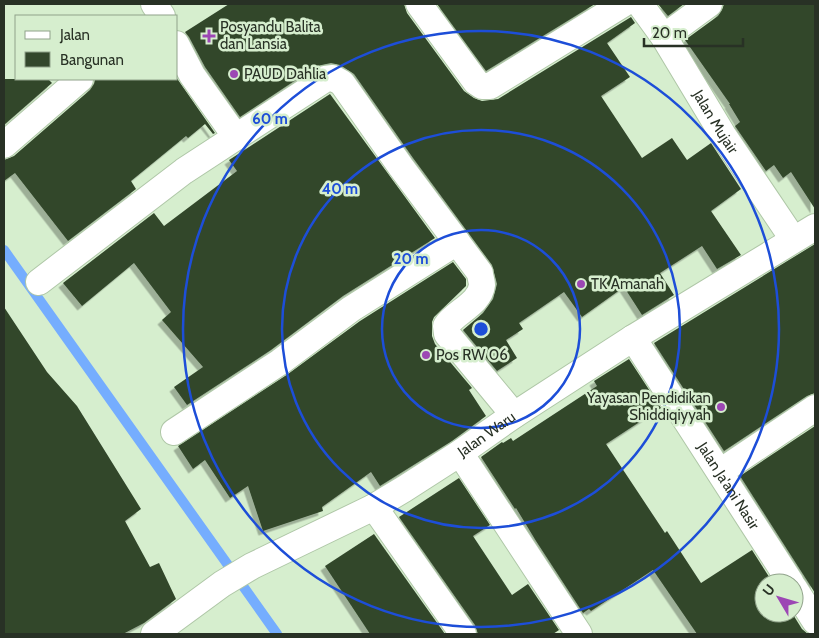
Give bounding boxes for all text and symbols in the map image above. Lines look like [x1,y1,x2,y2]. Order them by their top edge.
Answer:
legend [15,15,178,80]
scale bar [644,15,743,47]
place label: Posyandu Balita dan Lansia [220,18,321,53]
text: 20 m [652,24,687,42]
text: Jalan [59,26,90,44]
marker: Posyandu Balita dan Lansia [202,29,216,43]
text: Bangunan [60,51,124,69]
place label: PAUD Dahlia [244,65,327,83]
marker: PAUD Dahlia [228,68,240,80]
street label: Jalan Mujair [688,86,742,157]
text: 60 m [252,110,288,128]
text: 40 m [322,180,358,198]
text: 20 m [394,250,428,268]
place label: TK Amanah [591,275,664,293]
marker: TK Amanah [575,278,587,290]
centre of rings [472,320,490,338]
place label: Pos RW 06 [436,346,508,364]
marker: Pos RW 06 [420,349,432,361]
place label: Yayasan Pendidikan Shiddiqiyyah [586,389,711,424]
marker: Yayasan Pendidikan Shiddiqiyyah [715,401,727,413]
street label: Jalan Waru [453,408,519,461]
street label: Jalan Ja'ani Nasir [693,438,763,533]
north arrow [754,573,804,623]
text: U [759,580,779,600]

